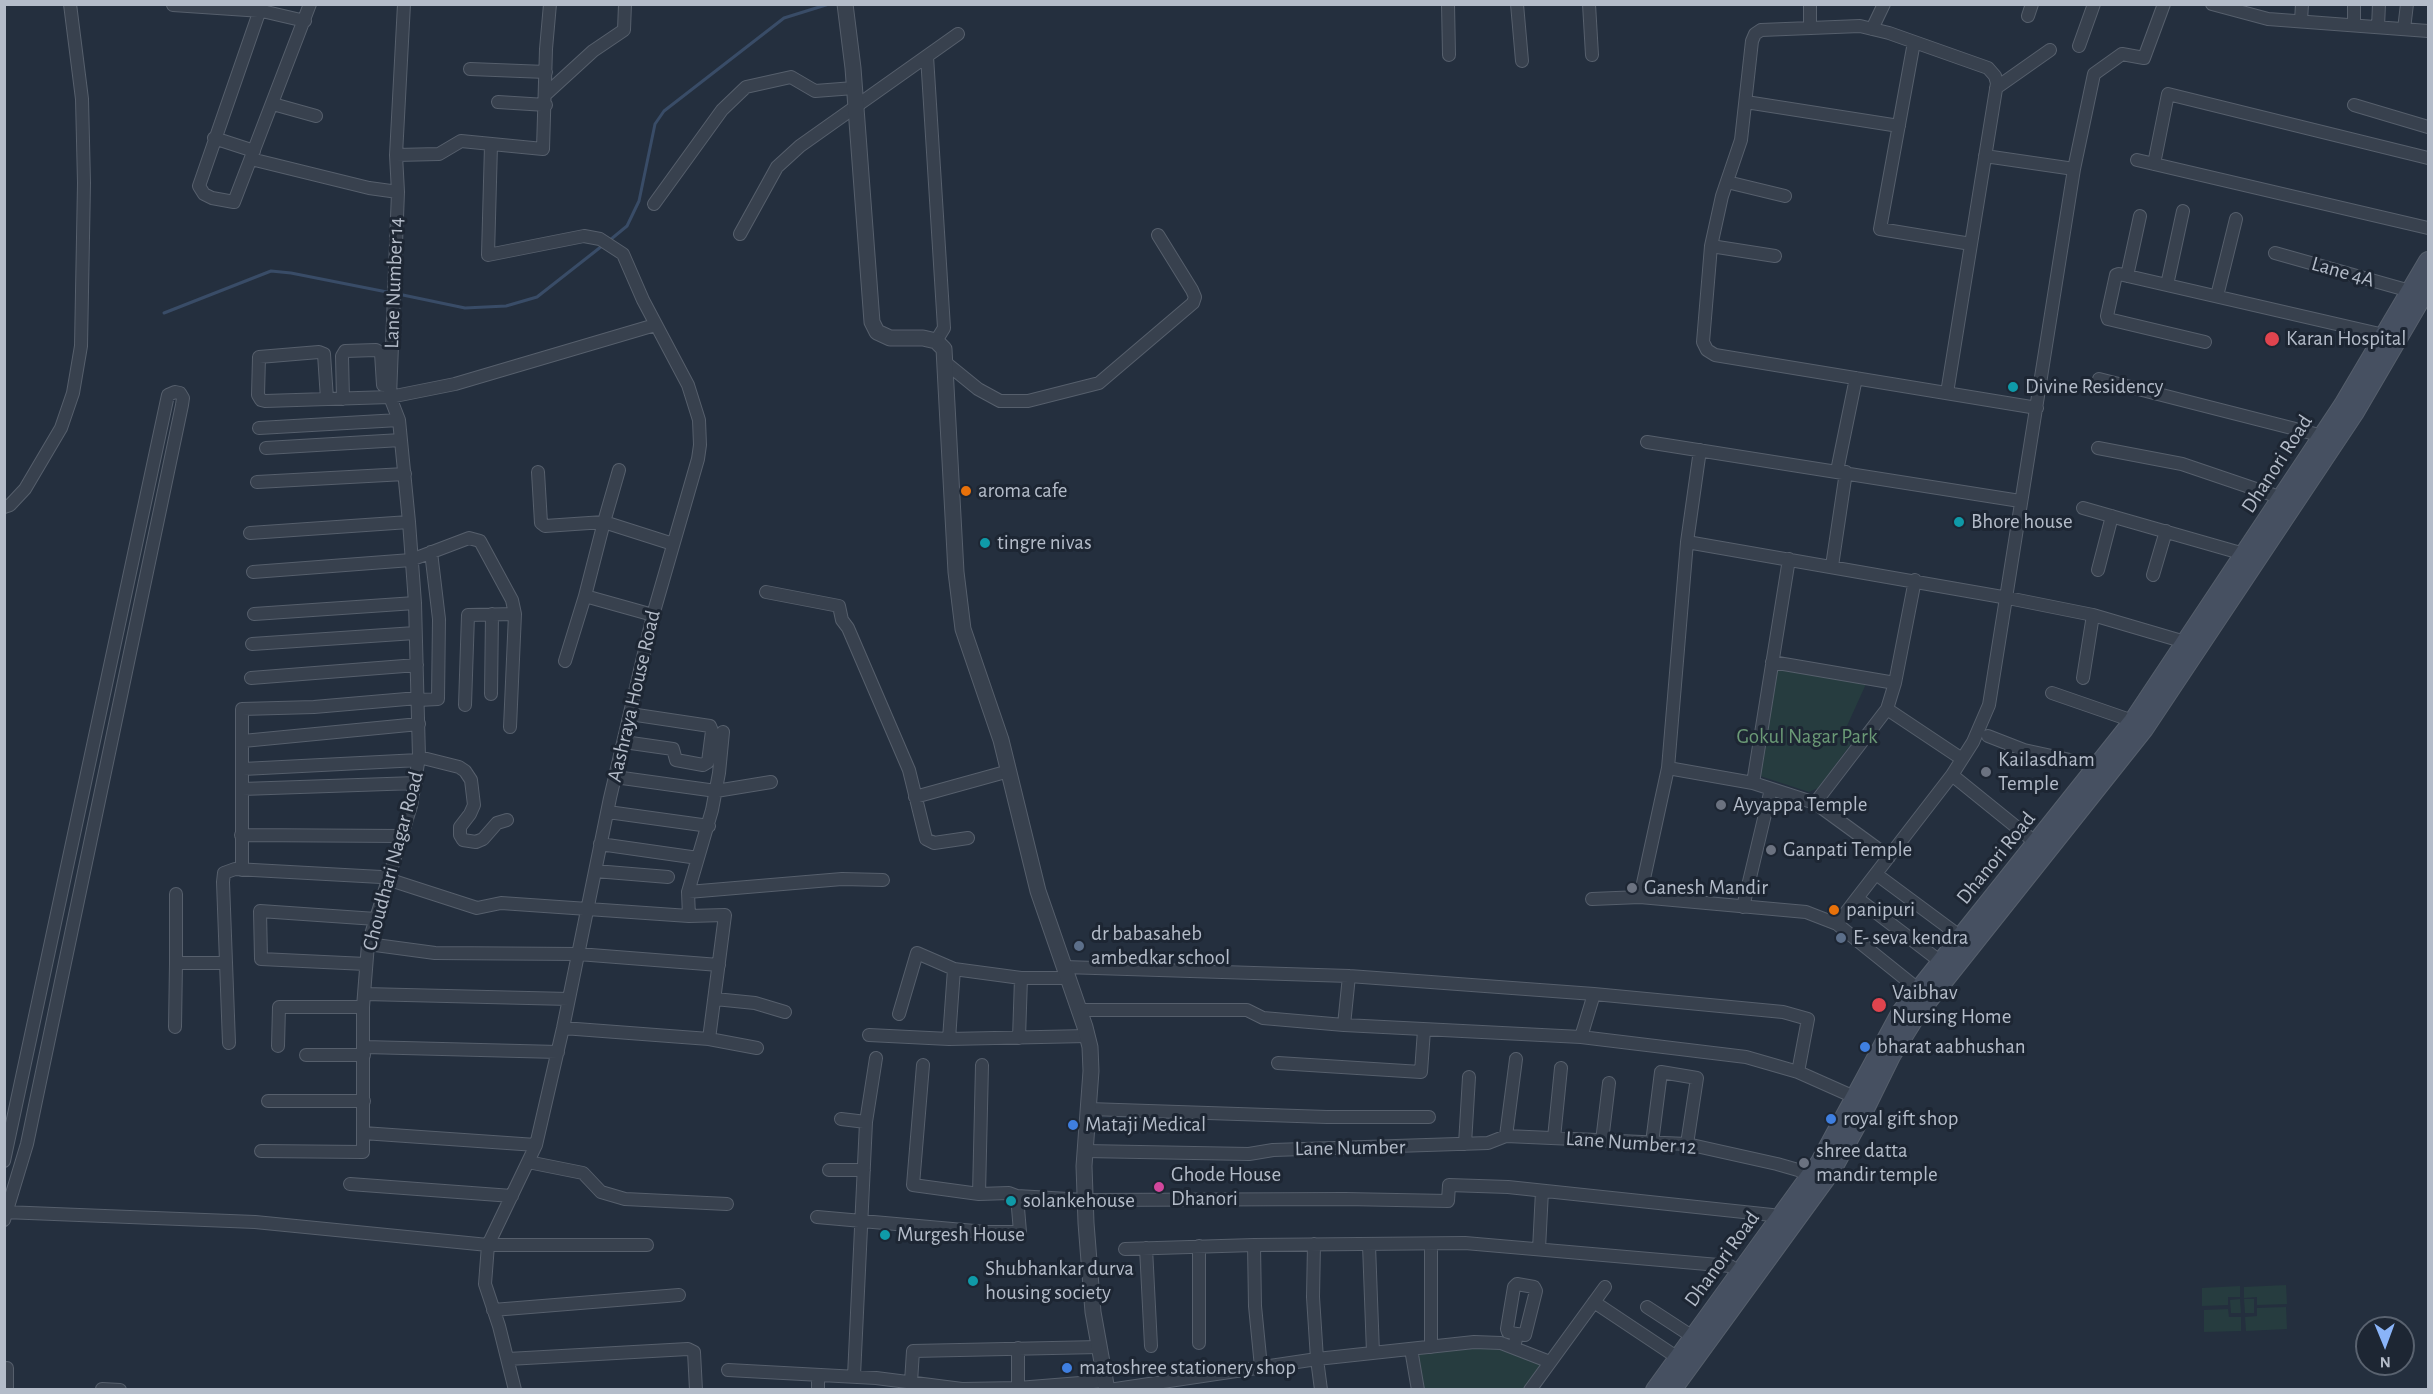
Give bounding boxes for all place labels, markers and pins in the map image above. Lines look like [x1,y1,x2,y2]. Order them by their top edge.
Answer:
place label: Karan Hospital [2286,326,2407,352]
marker: Karan Hospital [2263,330,2281,348]
place label: Divine Residency [2025,374,2163,400]
marker: Divine Residency [2006,380,2020,394]
place label: aroma cafe [978,478,1067,504]
marker: aroma cafe [959,484,973,498]
place label: Bhore house [1971,509,2073,535]
marker: Bhore house [1952,515,1966,529]
place label: tingre nivas [997,530,1092,556]
marker: tingre nivas [978,536,992,550]
place label: Kailasdham Temple [1998,747,2095,797]
marker: Kailasdham Temple [1979,765,1993,779]
place label: Ayyappa Temple [1733,792,1868,818]
marker: Ayyappa Temple [1714,798,1728,812]
place label: Ganpati Temple [1783,837,1912,863]
marker: Ganpati Temple [1764,843,1778,857]
place label: Ganesh Mandir [1644,875,1768,901]
marker: Ganesh Mandir [1625,881,1639,895]
place label: panipuri [1846,897,1915,923]
marker: panipuri [1827,903,1841,917]
place label: dr babasaheb ambedkar school [1091,921,1230,971]
place label: E- seva kendra [1853,925,1968,951]
marker: E- seva kendra [1834,931,1848,945]
marker: dr babasaheb ambedkar school [1072,939,1086,953]
place label: Vaibhav Nursing Home [1892,980,2011,1030]
marker: Vaibhav Nursing Home [1870,996,1888,1014]
place label: bharat aabhushan [1877,1034,2025,1060]
marker: bharat aabhushan [1858,1040,1872,1054]
place label: royal gift shop [1843,1106,1958,1132]
place label: Mataji Medical [1085,1112,1206,1138]
marker: royal gift shop [1824,1112,1838,1126]
marker: Mataji Medical [1066,1118,1080,1132]
place label: shree datta mandir temple [1816,1138,1938,1188]
marker: shree datta mandir temple [1797,1156,1811,1170]
place label: Ghode House Dhanori [1171,1162,1281,1212]
marker: Ghode House Dhanori [1152,1180,1166,1194]
place label: solankehouse [1023,1188,1135,1214]
marker: solankehouse [1004,1194,1018,1208]
place label: Murgesh House [897,1222,1025,1248]
marker: Murgesh House [878,1228,892,1242]
place label: Shubhankar durva housing society [985,1256,1134,1306]
marker: Shubhankar durva housing society [966,1274,980,1288]
place label: matoshree stationery shop [1079,1355,1296,1381]
marker: matoshree stationery shop [1060,1361,1074,1375]

